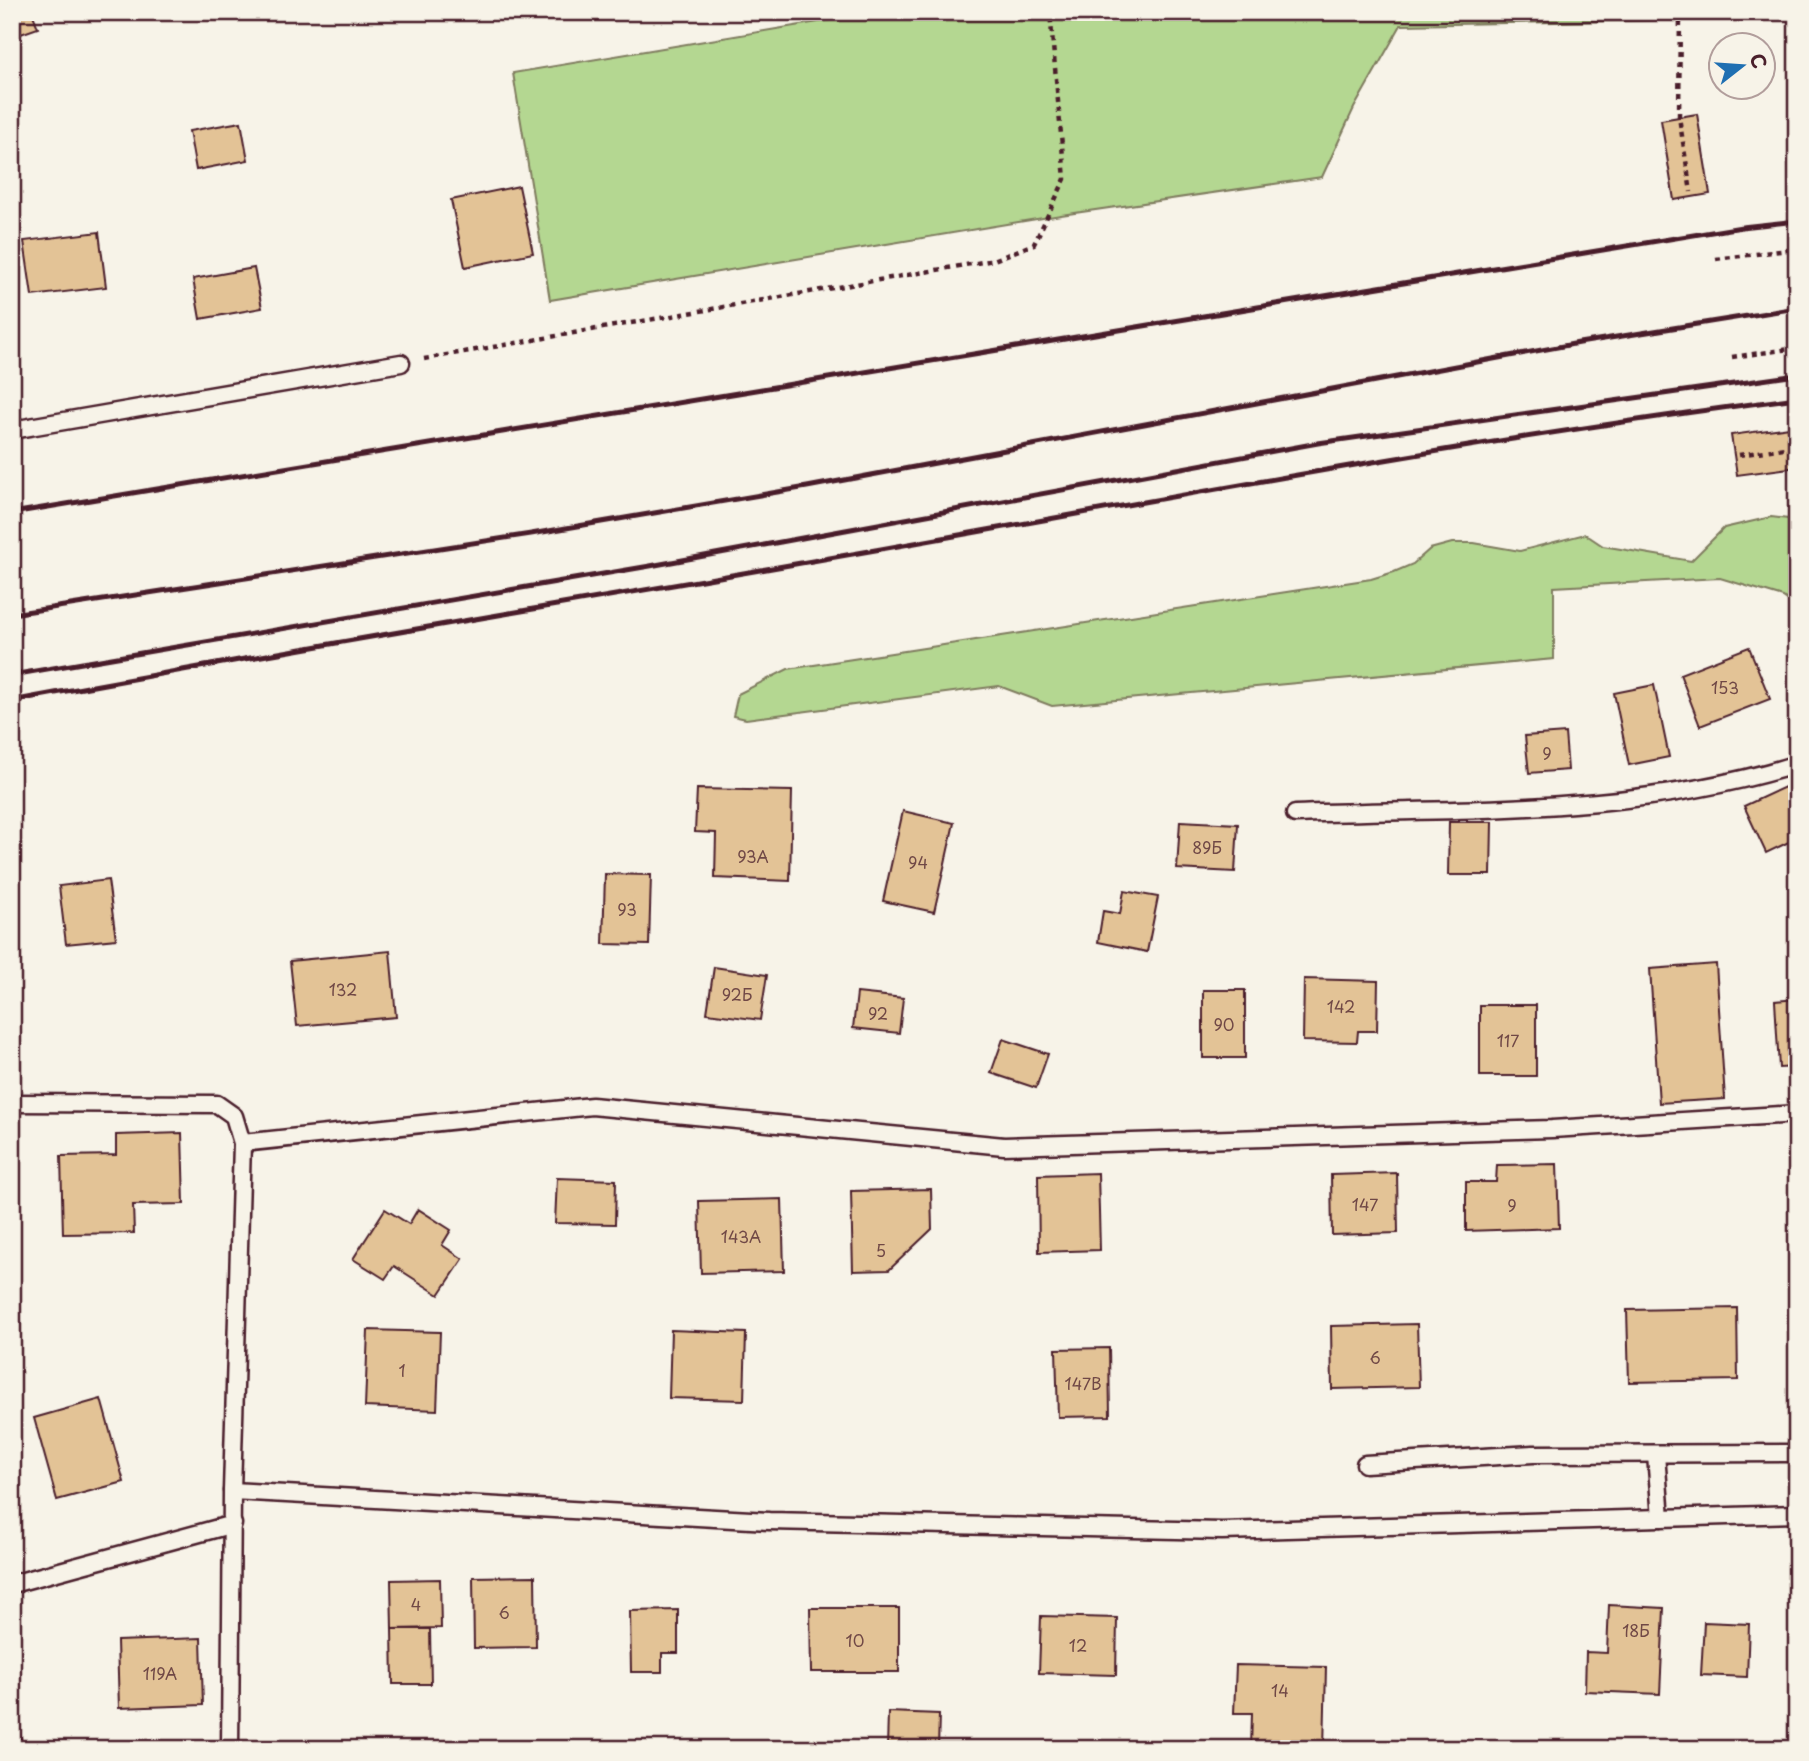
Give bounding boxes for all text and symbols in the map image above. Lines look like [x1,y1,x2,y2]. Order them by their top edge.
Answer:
north arrow [1708,32,1778,102]
text: С [1744,50,1775,72]
house number: 153 [1711,675,1739,699]
house number: 9 [1542,741,1552,765]
house number: 89Б [1192,835,1222,859]
house number: 93А [737,844,769,868]
house number: 94 [908,850,928,874]
house number: 93 [617,897,637,921]
house number: 132 [329,977,357,1001]
house number: 92Б [722,982,752,1006]
house number: 142 [1327,994,1355,1018]
house number: 92 [868,1001,888,1025]
house number: 90 [1213,1012,1235,1036]
house number: 117 [1497,1028,1519,1052]
house number: 147 [1352,1192,1378,1216]
house number: 9 [1507,1193,1517,1217]
house number: 143А [721,1224,761,1248]
house number: 5 [876,1238,886,1262]
house number: 6 [1369,1345,1381,1369]
house number: 1 [398,1358,406,1382]
house number: 147В [1064,1371,1102,1395]
house number: 4 [411,1592,421,1616]
house number: 6 [498,1600,510,1624]
house number: 18Б [1622,1618,1650,1642]
house number: 10 [846,1628,864,1652]
house number: 12 [1069,1633,1087,1657]
house number: 119А [143,1661,177,1685]
house number: 14 [1271,1678,1289,1702]

